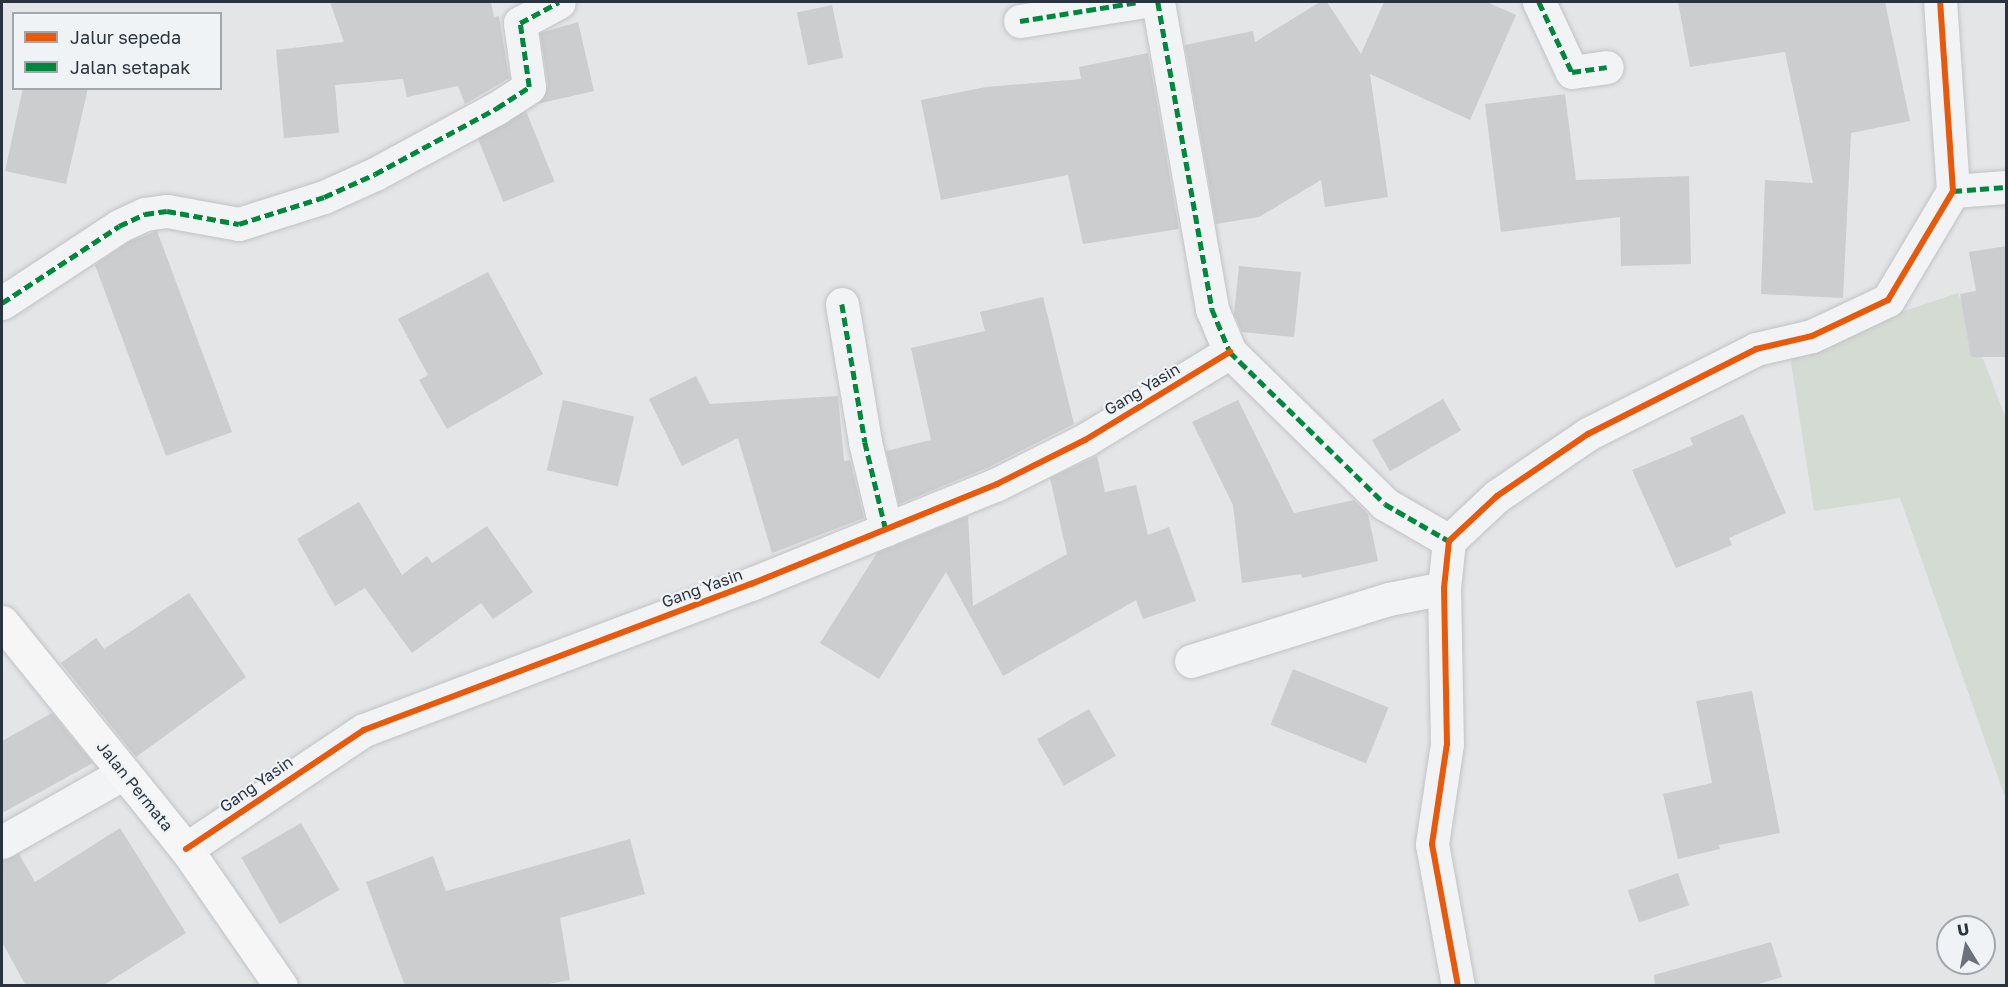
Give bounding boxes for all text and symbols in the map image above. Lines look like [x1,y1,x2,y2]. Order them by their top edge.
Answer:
legend [12,12,222,90]
text: Jalur sepeda [70,26,181,48]
text: Jalan setapak [70,56,190,78]
street label: Gang Yasin [1101,359,1183,419]
street label: Gang Yasin [659,565,745,611]
street label: Jalan Permata [93,737,177,835]
street label: Gang Yasin [216,752,296,816]
north arrow [1936,915,1996,975]
text: U [1956,918,1971,940]

